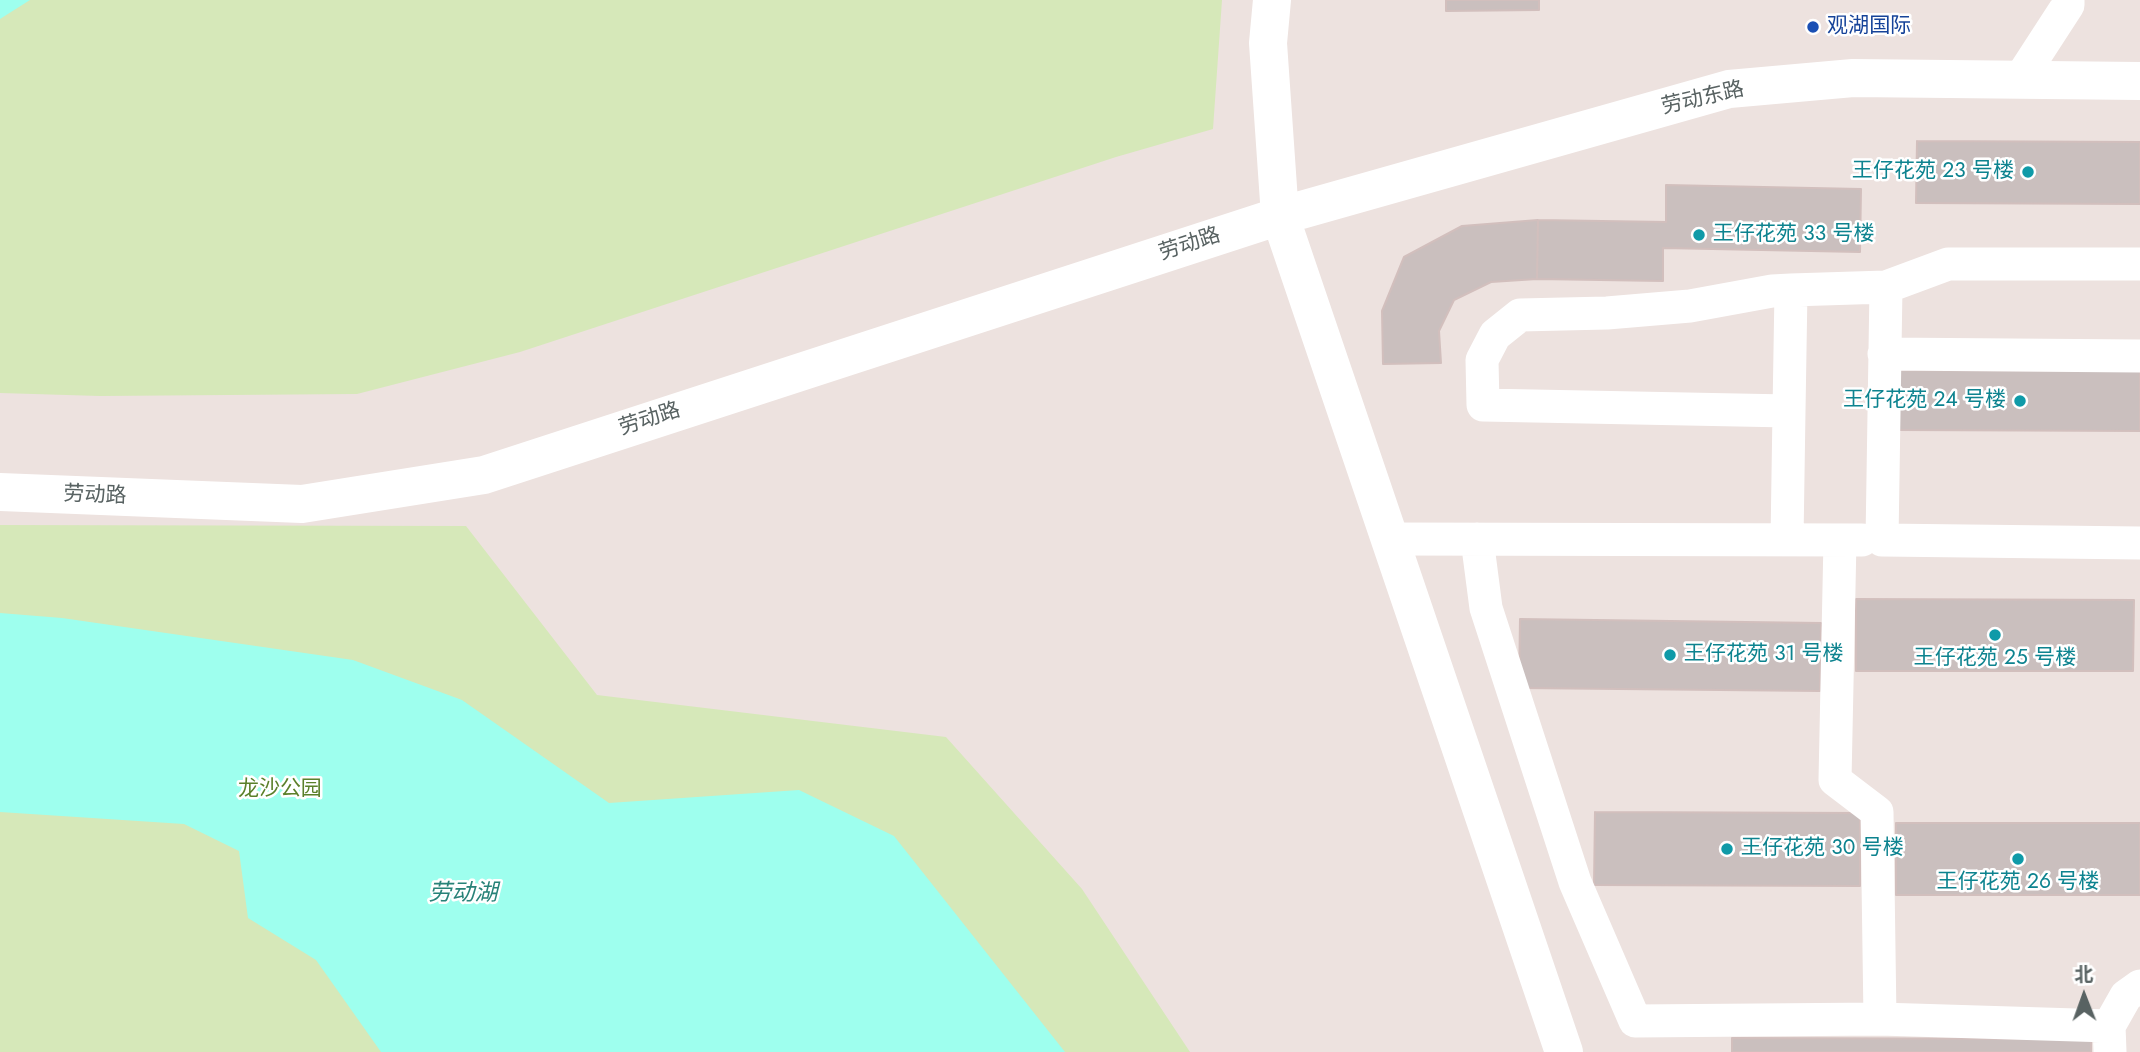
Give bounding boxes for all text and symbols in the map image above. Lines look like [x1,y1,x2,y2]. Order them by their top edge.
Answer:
place label: 观湖国际 [1827,14,1911,40]
marker: 观湖国际 [1805,19,1821,35]
street label: 劳动东路 [1659,77,1747,121]
place label: 王仔花苑 23 号楼 [1852,159,2014,185]
marker: 王仔花苑 23 号楼 [2020,164,2036,180]
place label: 王仔花苑 33 号楼 [1713,222,1875,248]
street label: 劳动路 [1156,223,1224,267]
marker: 王仔花苑 33 号楼 [1691,227,1707,243]
place label: 王仔花苑 24 号楼 [1843,388,2006,414]
marker: 王仔花苑 24 号楼 [2012,393,2028,409]
street label: 劳动路 [616,398,684,442]
street label: 劳动路 [63,482,127,510]
marker: 王仔花苑 25 号楼 [1987,627,2003,643]
place label: 王仔花苑 31 号楼 [1684,642,1844,668]
place label: 王仔花苑 25 号楼 [1914,646,2076,672]
marker: 王仔花苑 31 号楼 [1662,647,1678,663]
park label: 龙沙公园 [238,777,322,803]
place label: 王仔花苑 30 号楼 [1741,836,1904,862]
marker: 王仔花苑 30 号楼 [1719,841,1735,857]
marker: 王仔花苑 26 号楼 [2010,851,2026,867]
place label: 王仔花苑 26 号楼 [1937,870,2099,896]
water label: 劳动湖 [429,880,497,908]
north arrow [2049,961,2119,1031]
text: 北 [2074,961,2093,988]

